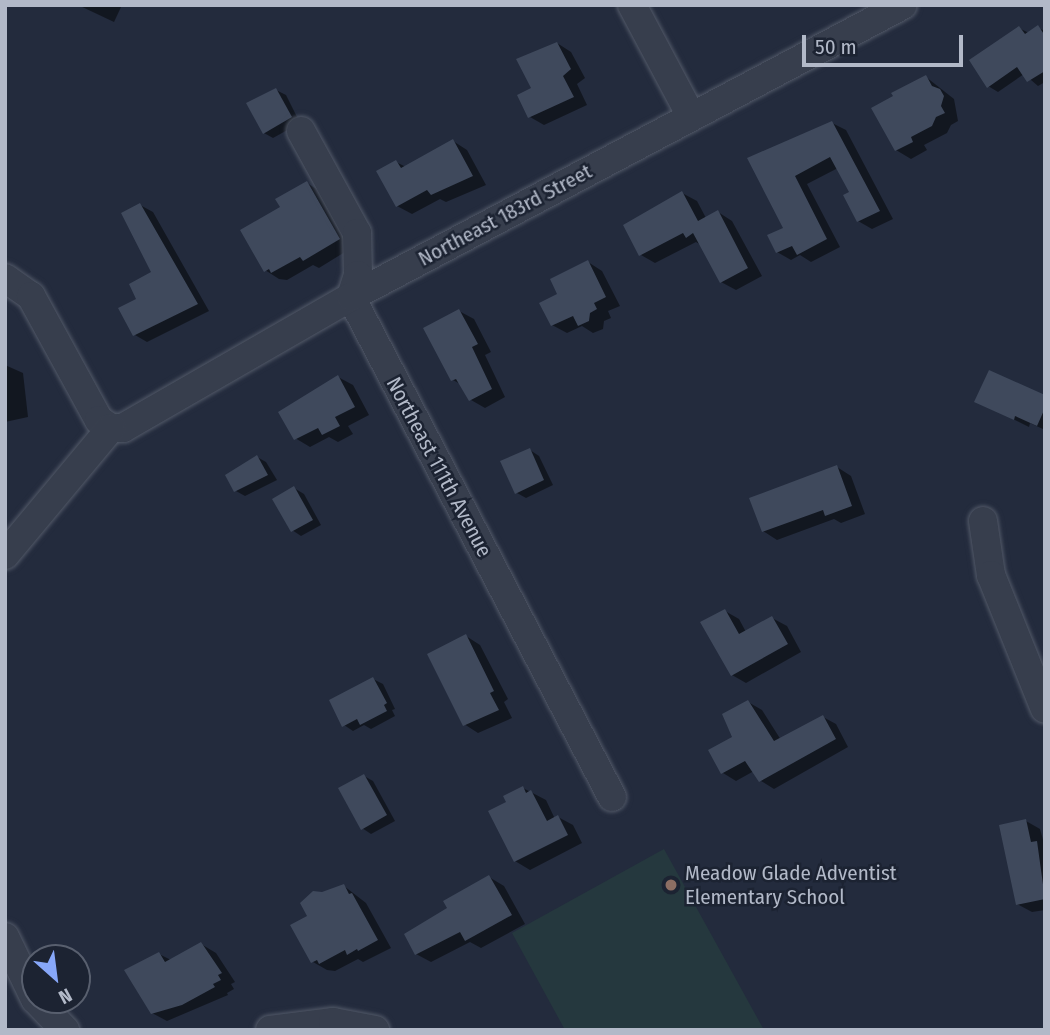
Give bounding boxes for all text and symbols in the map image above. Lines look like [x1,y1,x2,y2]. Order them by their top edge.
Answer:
scale bar [805,21,966,65]
text: 50 m [815,34,857,60]
street label: Northeast 183rd Street [414,159,596,271]
street label: Northeast 111th Avenue [381,373,497,561]
place label: Meadow Glade Adventist Elementary School [685,860,897,910]
marker: Meadow Glade Adventist Elementary School [663,877,679,893]
north arrow [21,944,91,1014]
text: N [55,983,76,1009]

